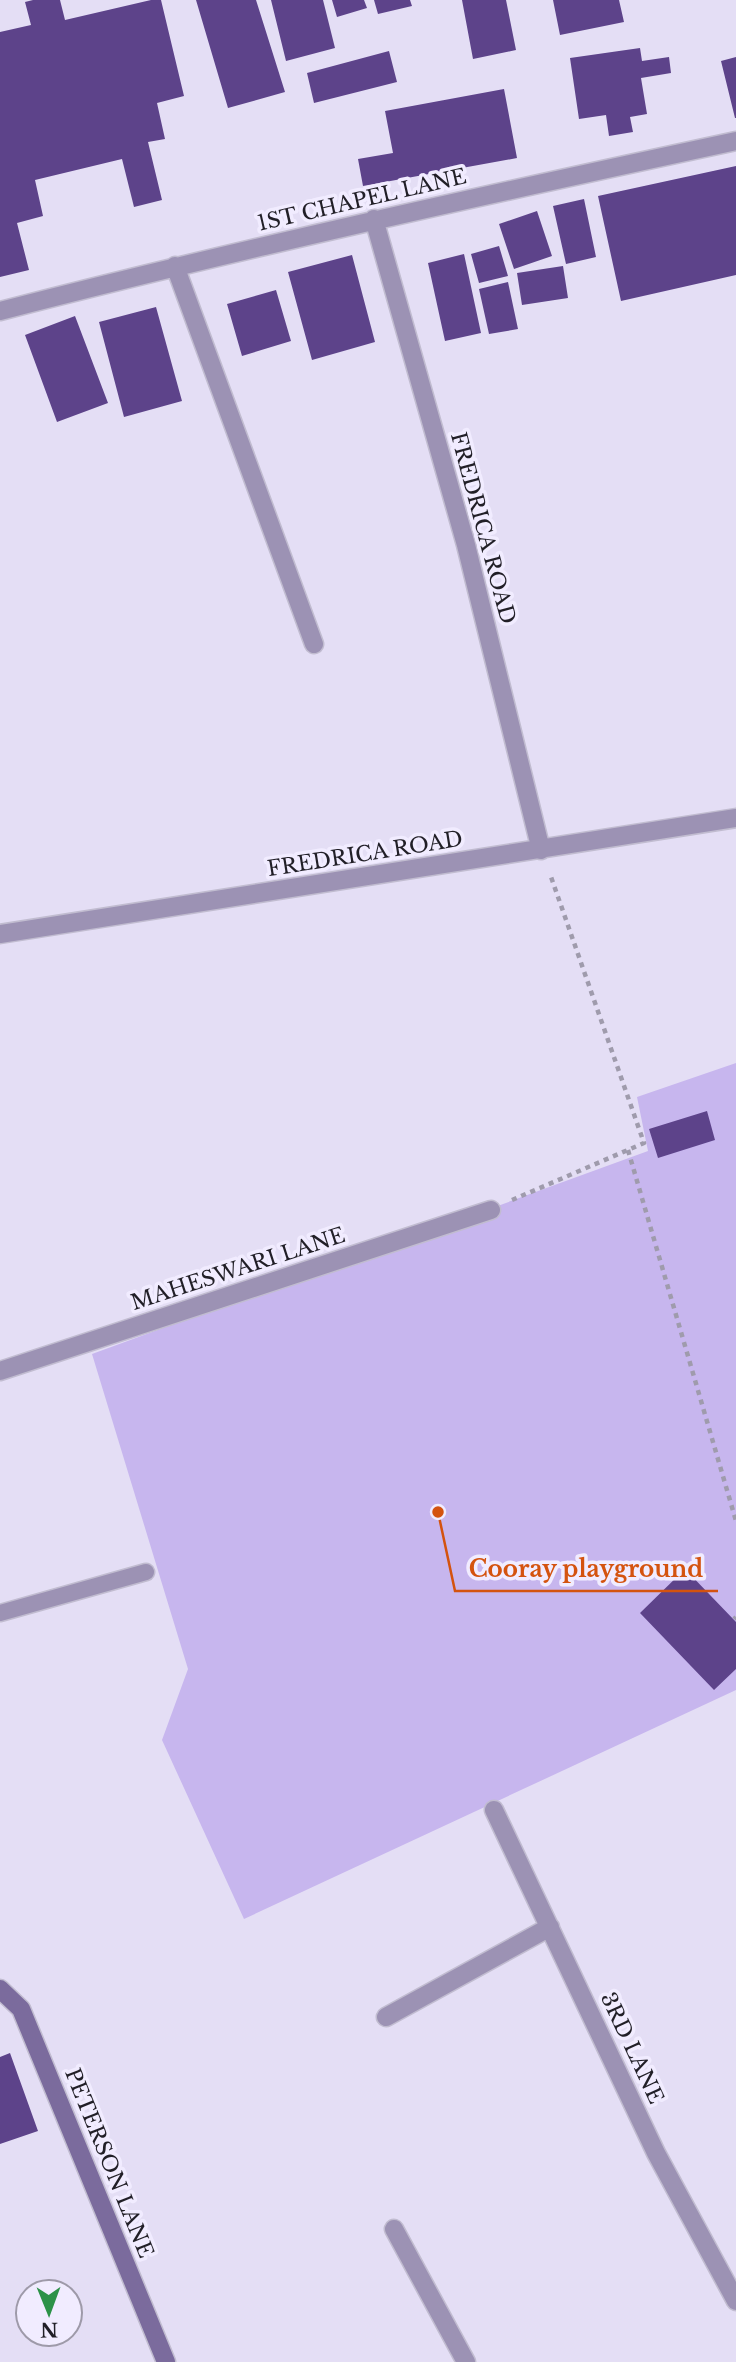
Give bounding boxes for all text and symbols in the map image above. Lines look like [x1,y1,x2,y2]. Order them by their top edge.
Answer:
street label: 1ST CHAPEL LANE [255,163,469,237]
street label: FREDRICA ROAD [445,429,521,627]
street label: FREDRICA ROAD [265,826,465,882]
street label: MAHESWARI LANE [128,1222,348,1316]
callout: Cooray playground [455,1547,718,1591]
text: Cooray playground [469,1555,703,1583]
street label: 3RD LANE [595,1988,669,2108]
street label: PETERSON LANE [59,2064,159,2262]
north arrow [14,2278,84,2348]
text: N [40,2318,58,2341]

